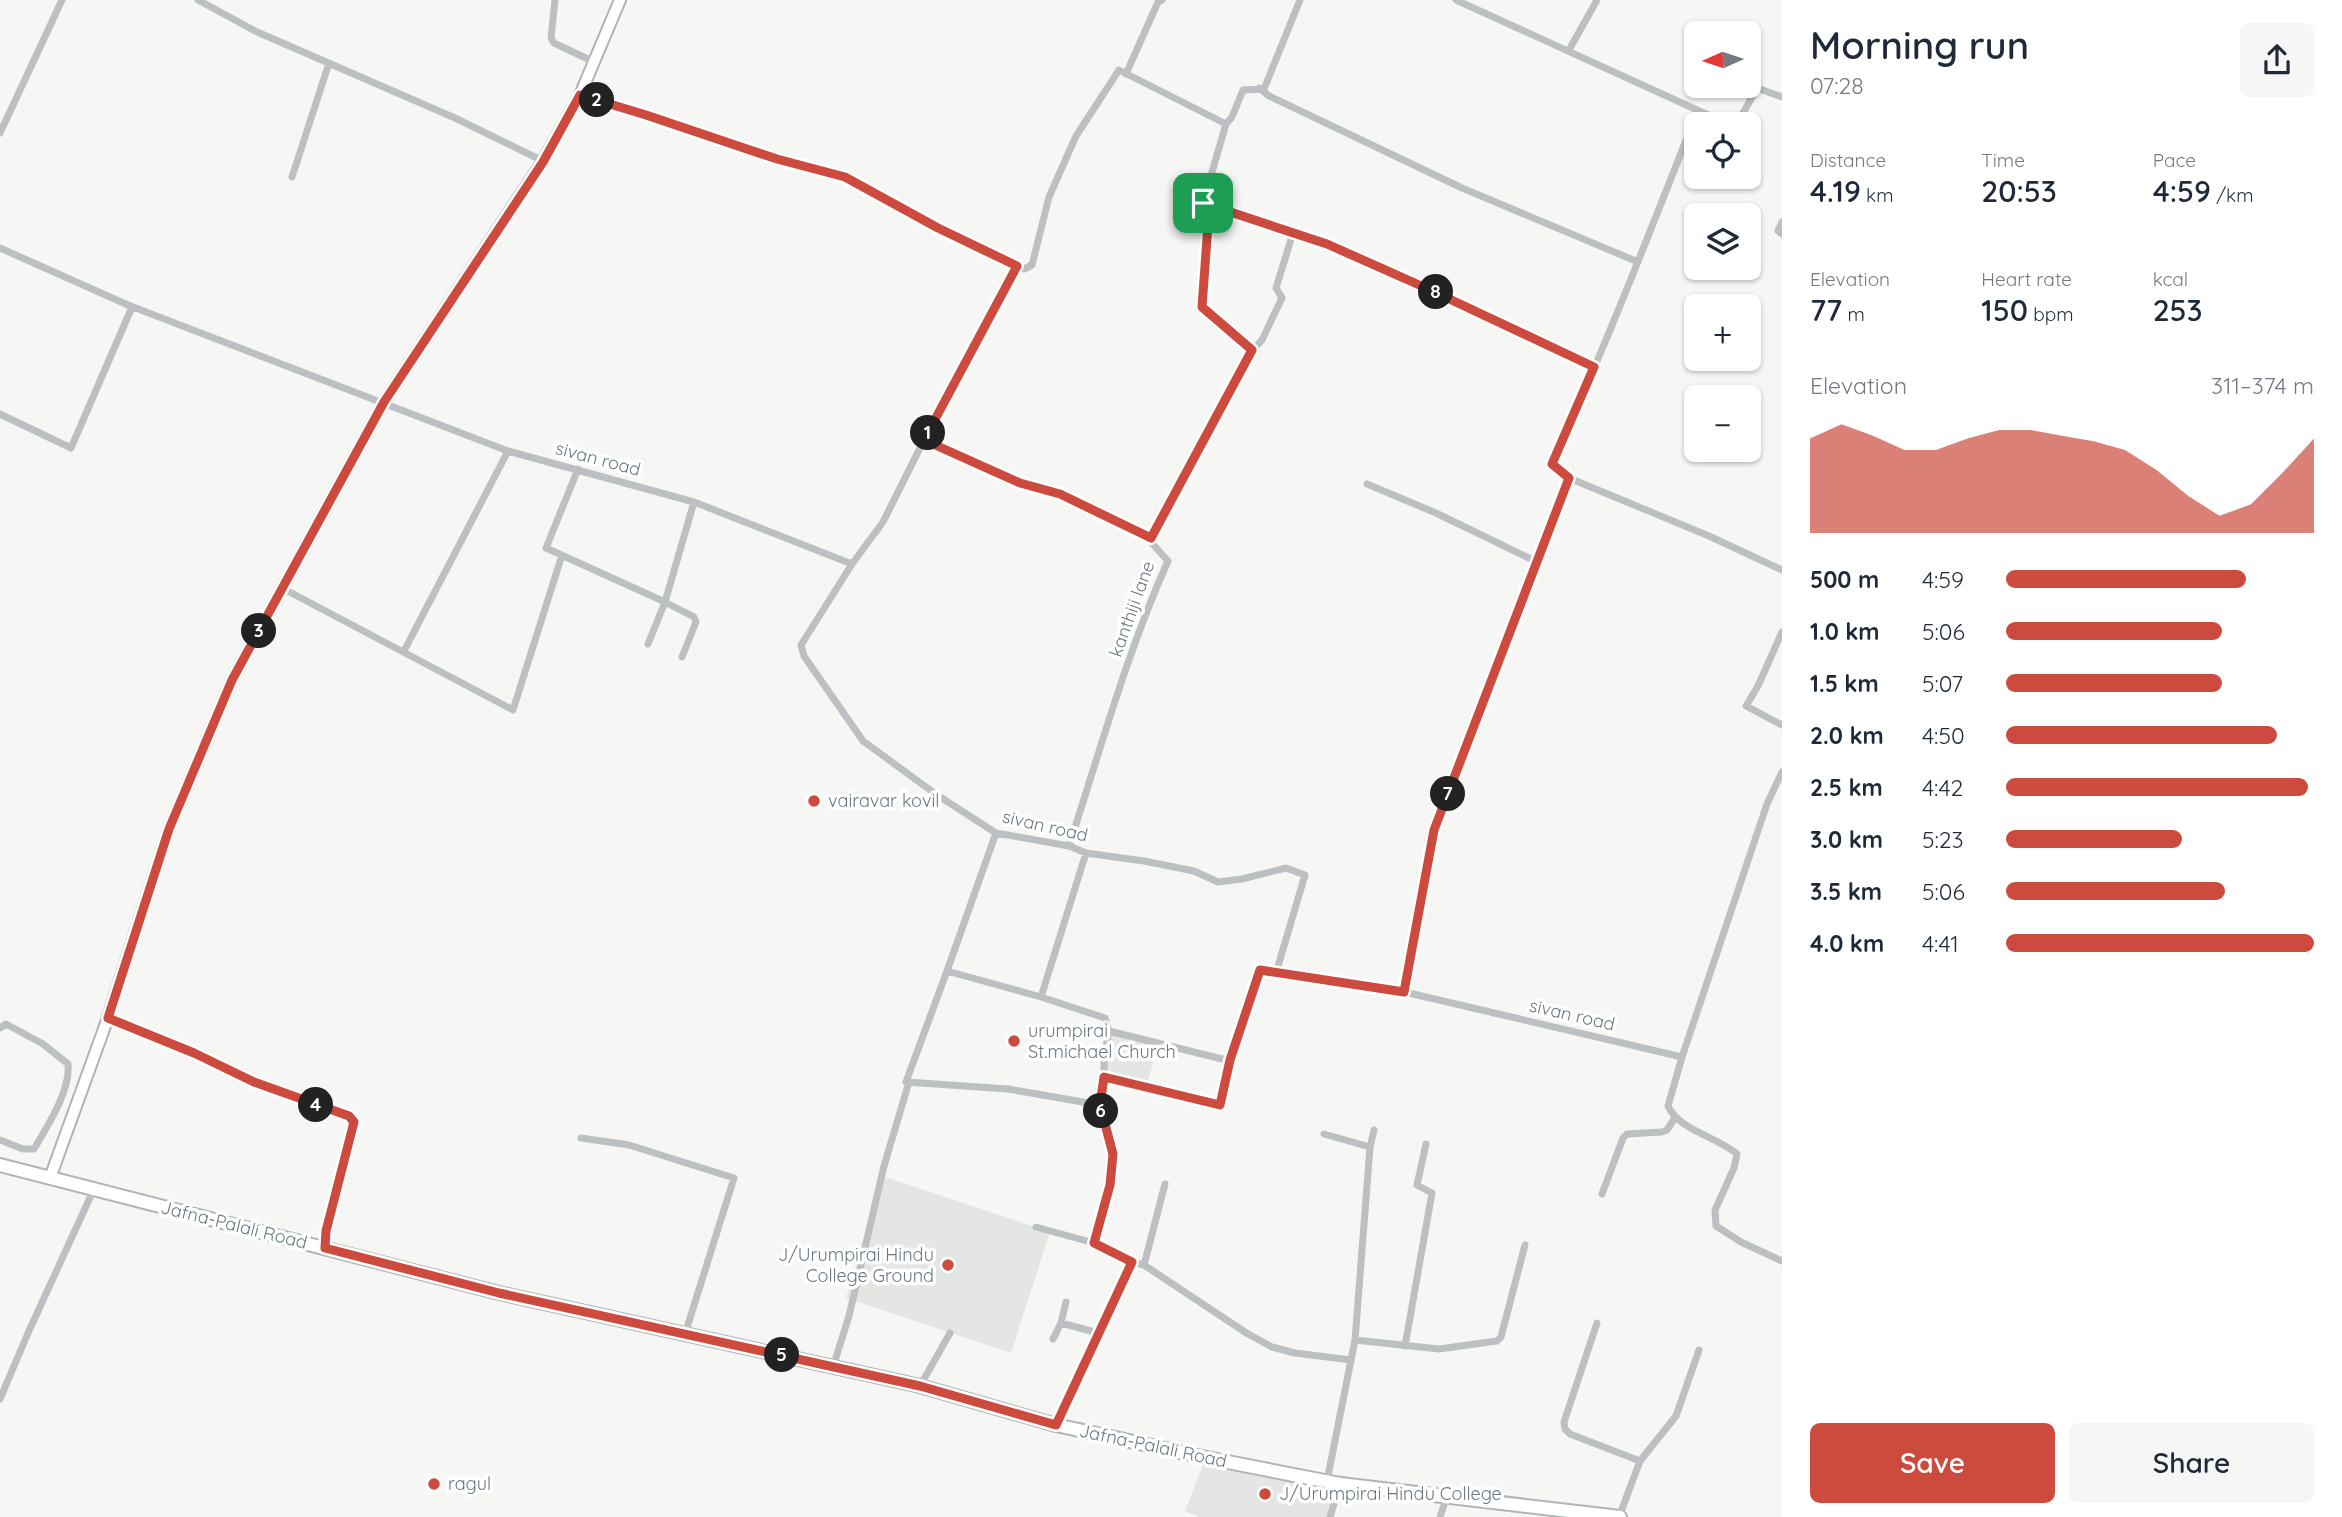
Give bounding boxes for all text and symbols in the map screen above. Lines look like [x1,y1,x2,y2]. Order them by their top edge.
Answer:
north arrow [1684,21,1760,98]
map controls [1684,21,1761,462]
text: Morning run [1810,21,2029,69]
button: share [2240,23,2314,97]
text: 07:28 [1810,71,1864,100]
pin: 2 [580,82,614,118]
text: 2 [591,87,602,111]
button: locate [1684,112,1761,189]
text: Distance [1810,148,1886,172]
text: Time [1981,148,2025,172]
text: Pace [2153,148,2196,172]
text: 4.19 [1810,172,1861,210]
text: 20:53 [1981,172,2057,210]
text: 4:59 [2153,172,2211,210]
pin [1173,173,1233,233]
text: km [1861,183,1894,207]
text: /km [2211,183,2254,207]
icon: arrive [1184,184,1222,222]
button: layers [1684,203,1761,280]
text: Elevation [1810,267,1890,291]
text: Heart rate [1981,267,2072,291]
text: kcal [2153,267,2188,291]
pin: 8 [1418,274,1454,310]
text: 8 [1430,279,1441,303]
text: 77 [1810,291,1842,329]
text: 150 [1981,291,2028,329]
text: 253 [2153,291,2203,329]
button: + [1684,294,1761,371]
text: m [1842,302,1865,326]
text: bpm [2028,302,2074,326]
text: Elevation [1810,371,1907,400]
text: 311–374 m [2211,371,2314,400]
button: − [1684,385,1761,462]
pin: 1 [911,416,946,450]
text: 1 [924,420,931,444]
street label: sivan road [553,436,643,481]
street label: kanthiji lane [1104,558,1159,660]
text: 500 m [1810,565,1879,594]
text: 4:59 [1922,565,1964,594]
pin: 3 [242,614,276,648]
text: 1.0 km [1810,617,1880,646]
text: 5:06 [1922,617,1965,646]
text: 3 [253,618,264,642]
text: 1.5 km [1810,669,1879,698]
text: 5:07 [1922,669,1963,698]
text: 2.0 km [1810,721,1884,750]
text: 4:50 [1922,721,1965,750]
text: 2.5 km [1810,773,1883,802]
text: 4:42 [1922,773,1963,802]
pin: 7 [1430,776,1466,812]
text: 7 [1442,781,1453,805]
place label: vairavar kovil [828,789,939,812]
marker: vairavar kovil [806,793,822,809]
street label: sivan road [1000,804,1090,847]
text: 3.0 km [1810,825,1883,854]
text: 5:23 [1922,825,1964,854]
text: 3.5 km [1810,877,1882,906]
text: 5:06 [1922,877,1965,906]
text: 4.0 km [1810,929,1884,958]
text: 4:41 [1922,929,1959,958]
street label: sivan road [1527,993,1617,1036]
place label: urumpirai St.michael Church [1028,1019,1176,1063]
marker: urumpirai St.michael Church [1006,1033,1022,1049]
pin: 4 [298,1088,334,1122]
text: 4 [310,1092,321,1116]
pin: 6 [1084,1094,1118,1128]
text: 6 [1095,1098,1106,1122]
street label: Jafna-Palali Road [158,1195,310,1254]
place label: J/Urumpirai Hindu College Ground [778,1243,934,1287]
marker: J/Urumpirai Hindu College Ground [940,1257,956,1273]
pin: 5 [764,1338,800,1372]
text: 5 [776,1342,787,1366]
street label: Jafna-Palali Road [1077,1419,1229,1472]
button: Save [1810,1423,2055,1503]
button: Share [2069,1423,2314,1503]
place label: ragul [448,1472,491,1495]
marker: ragul [426,1476,442,1492]
place label: J/Urumpirai Hindu College [1279,1482,1502,1505]
marker: J/Urumpirai Hindu College [1257,1486,1273,1502]

